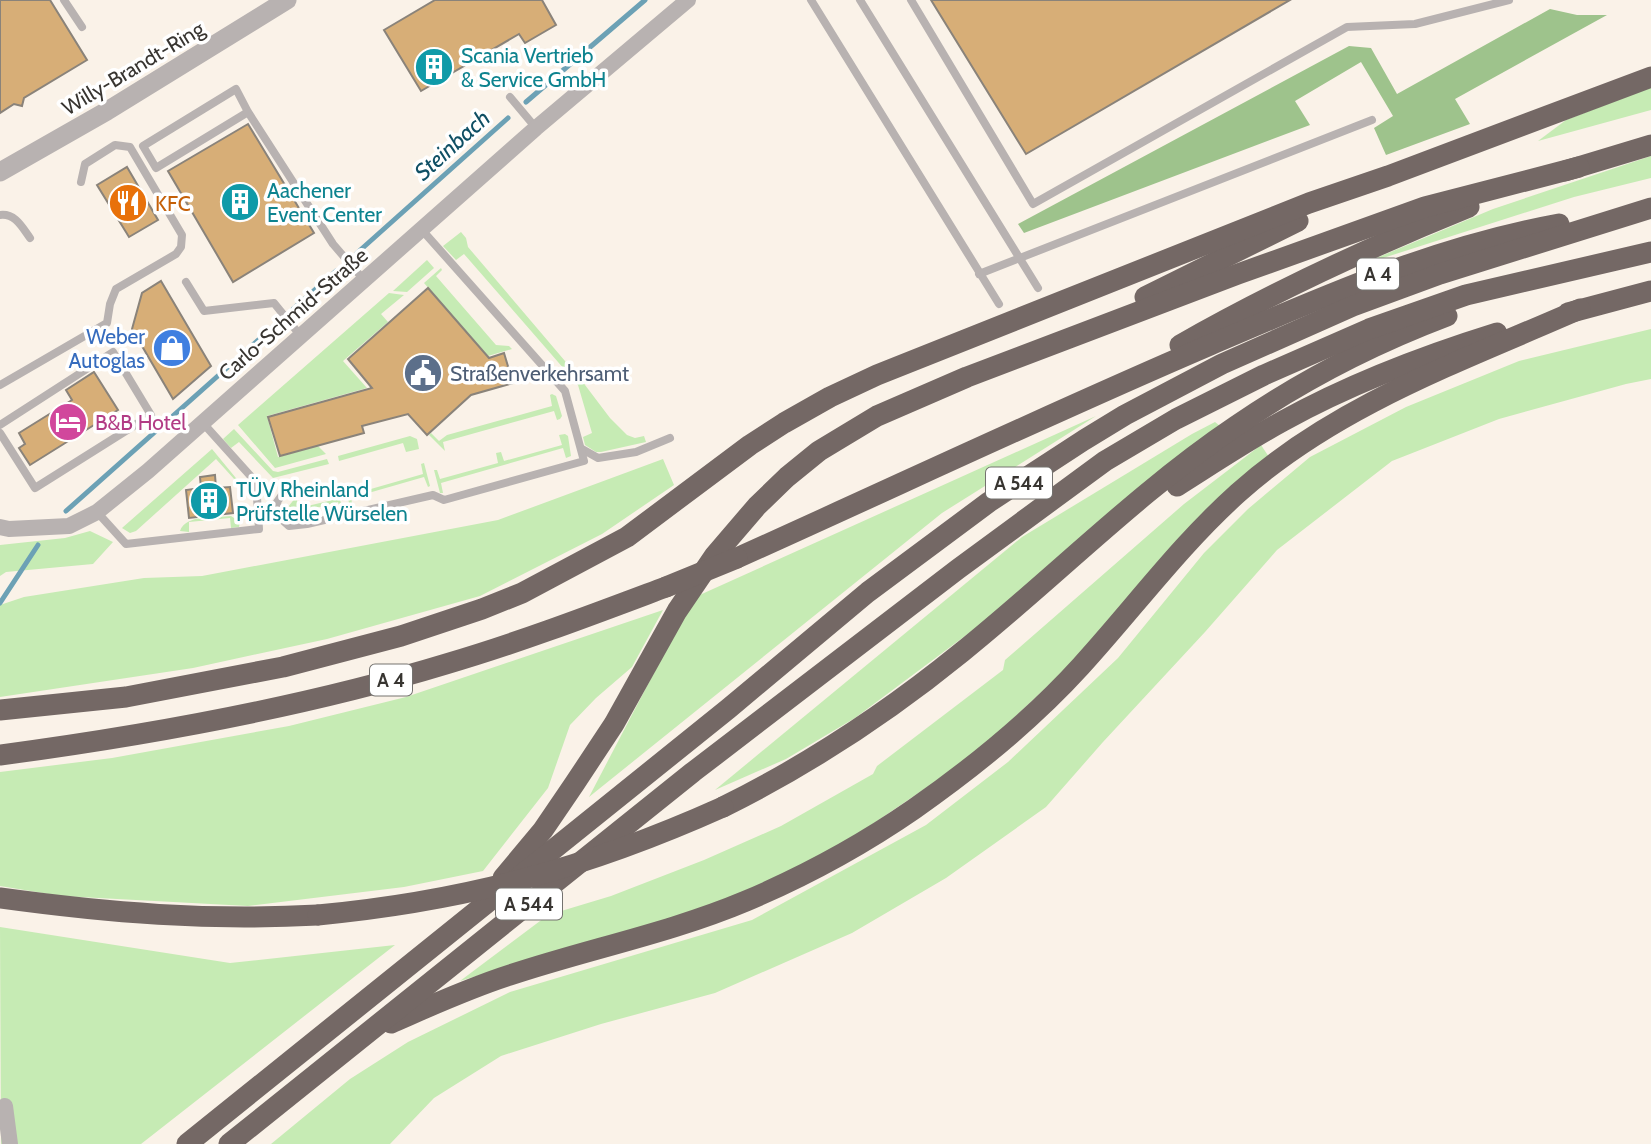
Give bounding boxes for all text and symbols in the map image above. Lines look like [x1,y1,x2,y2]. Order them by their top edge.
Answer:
street label: Willy-Brandt-Ring [58,16,209,120]
place label: Scania Vertrieb & Service GmbH [461,43,606,92]
building icon: Scania Vertrieb & Service GmbH [413,46,455,88]
water label: Steinbach [408,104,496,186]
place label: Aachener Event Center [267,178,382,227]
building icon: Aachener Event Center [219,181,261,223]
restaurant icon: KFC [107,182,149,224]
place label: KFC [155,191,191,216]
street label: Carlo-Schmid-Straße [213,242,373,386]
road number: A 4 [1357,258,1399,290]
place label: Weber Autoglas [69,324,145,373]
shop icon: Weber Autoglas [151,327,193,369]
public building icon: Straßenverkehrsamt [402,352,444,394]
place label: Straßenverkehrsamt [450,361,629,386]
hotel icon: B&B Hotel [47,401,89,443]
place label: B&B Hotel [95,410,186,435]
road number: A 544 [986,468,1052,498]
place label: TÜV Rheinland Prüfstelle Würselen [236,477,408,526]
building icon: TÜV Rheinland Prüfstelle Würselen [188,480,230,522]
road number: A 4 [370,664,412,695]
road number: A 544 [496,888,562,920]

